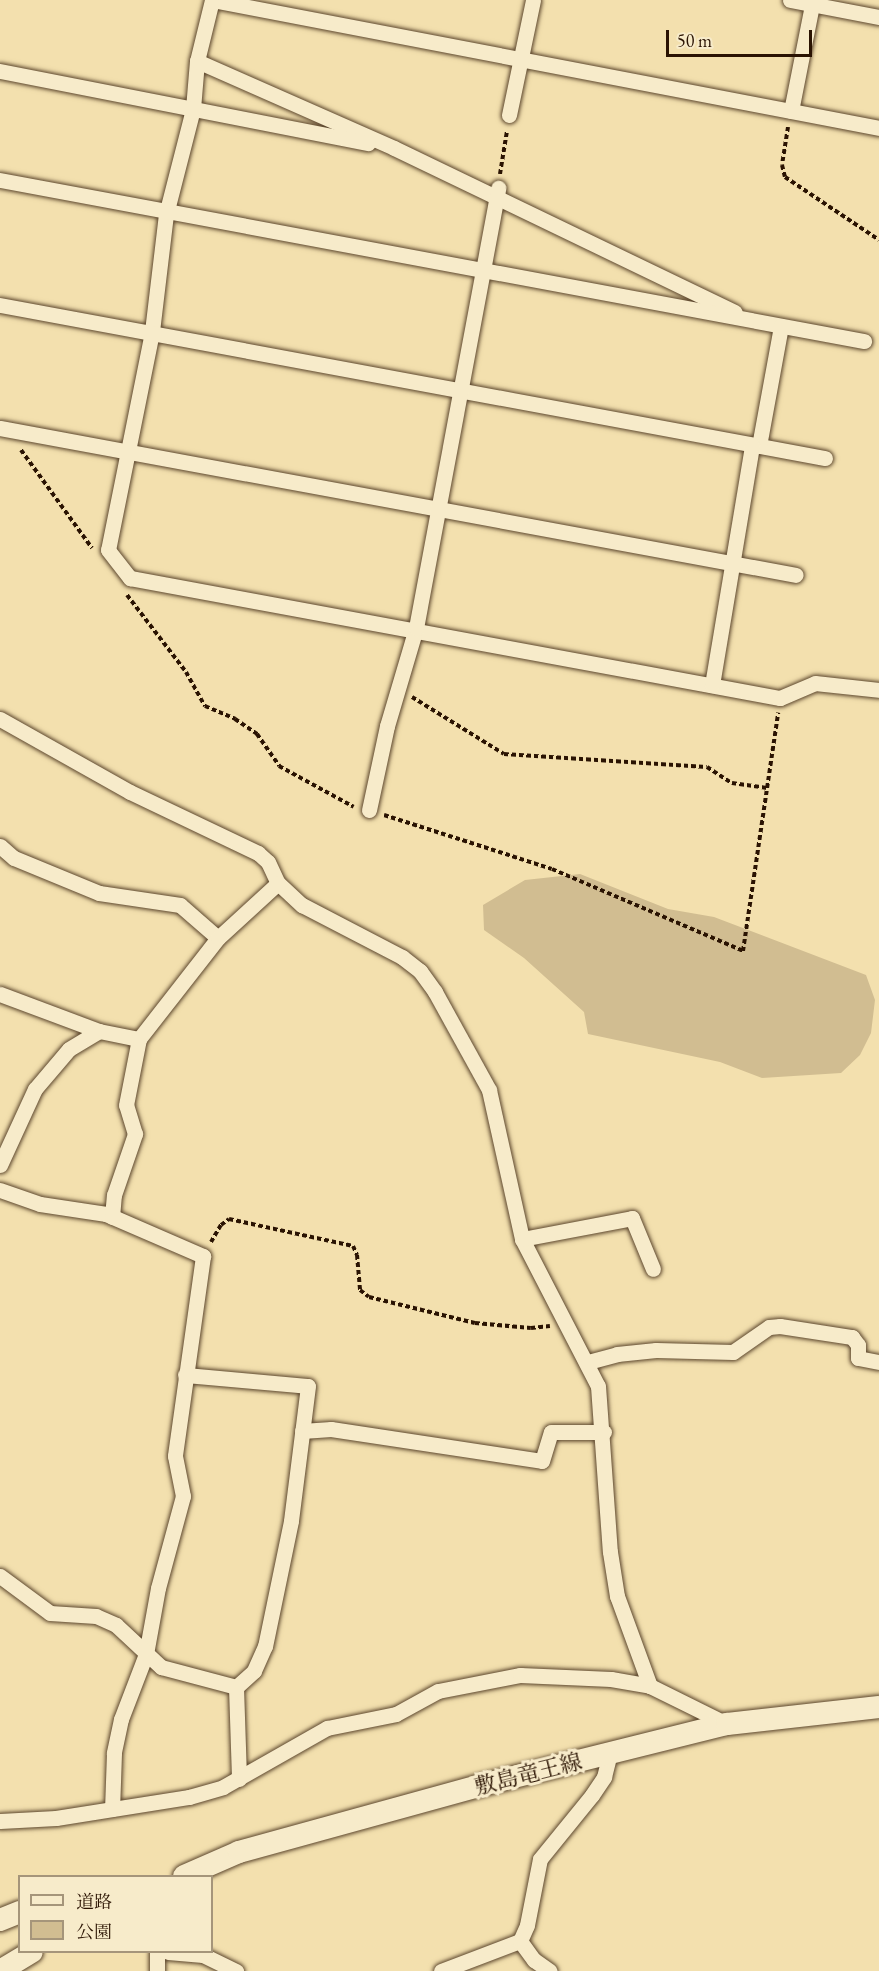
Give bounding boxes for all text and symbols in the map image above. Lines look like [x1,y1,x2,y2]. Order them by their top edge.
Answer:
scale bar [669,18,814,56]
text: 50 m [677,29,712,52]
street label: 敷島竜王線 [471,1748,585,1800]
legend [18,1875,213,1953]
text: 道路 [76,1890,112,1913]
text: 公園 [76,1920,112,1943]

